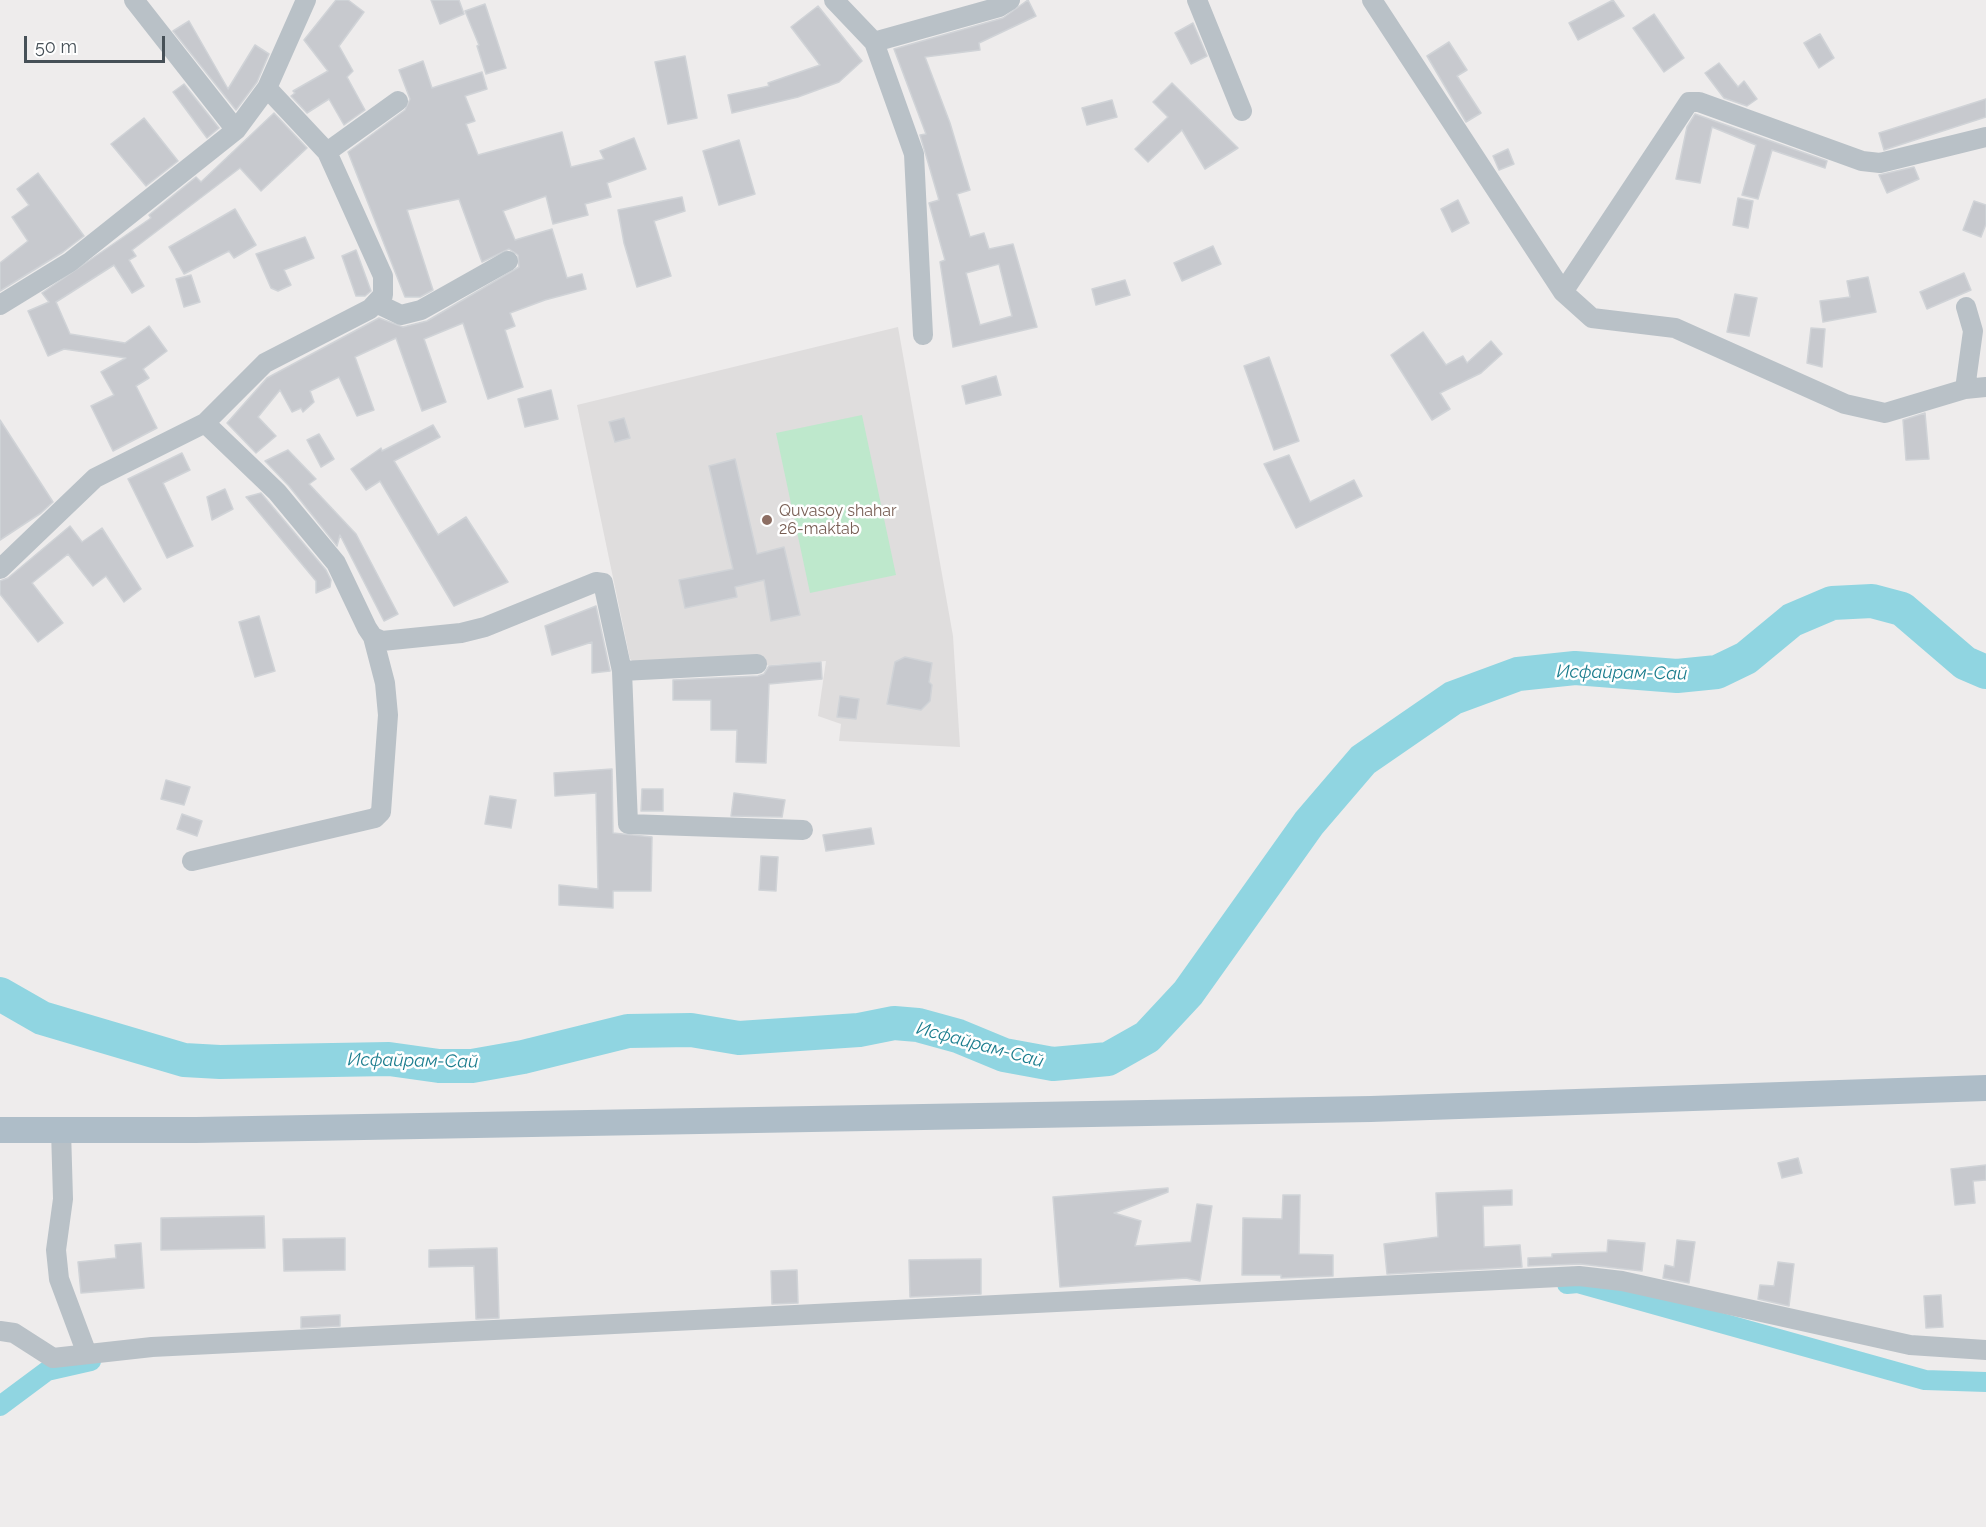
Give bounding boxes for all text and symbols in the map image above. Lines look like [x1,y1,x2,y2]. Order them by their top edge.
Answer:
scale bar [27,24,168,62]
text: 50 m [35,36,77,57]
place label: Quvasoy shahar 26-maktab [779,501,897,539]
marker: Quvasoy shahar 26-maktab [760,513,774,527]
water label: Исфайрам-Сай [1556,661,1688,685]
water label: Исфайрам-Сай [914,1018,1046,1072]
water label: Исфайрам-Сай [347,1049,479,1073]

